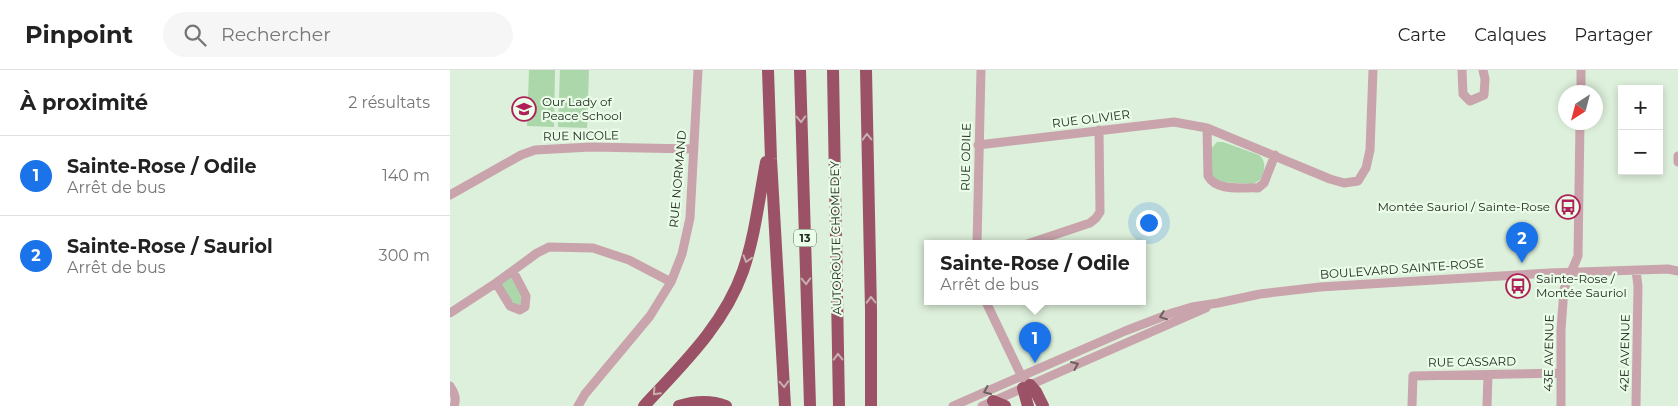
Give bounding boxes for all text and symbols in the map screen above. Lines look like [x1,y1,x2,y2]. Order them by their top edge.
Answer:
search box [163,12,513,57]
text: Pinpoint [25,20,133,49]
icon: search [181,21,209,49]
text: Rechercher [221,23,331,46]
text: Carte [1398,24,1446,46]
text: Calques [1474,24,1546,46]
text: Partager [1574,24,1653,46]
north arrow [1558,85,1603,130]
map controls [1618,85,1663,175]
button: + [1618,85,1663,130]
text: À proximité [20,90,148,115]
text: 2 résultats [348,93,430,112]
place label: Our Lady of Peace School [542,94,622,123]
school or university icon: Our Lady of Peace School [511,96,537,122]
street label: RUE OLIVIER [1051,106,1131,131]
one-way arrow [796,115,807,123]
street label: RUE ODILE [957,123,974,191]
street label: RUE NICOLE [543,127,619,144]
street label: RUE NORMAND [666,130,689,228]
button: − [1618,130,1663,175]
one-way arrow [862,133,873,141]
text: Sainte-Rose / Odile [67,155,256,178]
street label: AUTOROUTE CHOMEDEY [827,161,844,315]
text: 1 [33,166,39,185]
text: 140 m [382,166,430,185]
text: Arrêt de bus [67,178,165,197]
bus stop icon: Montée Sauriol / Sainte-Rose [1555,194,1581,220]
place label: Montée Sauriol / Sainte-Rose [1377,199,1550,214]
your location [1136,210,1162,236]
pin: 2 [1506,222,1538,263]
road number: 13 [794,230,816,247]
text: Sainte-Rose / Sauriol [67,235,273,258]
popup [924,240,1146,305]
text: 2 [31,246,41,265]
text: 300 m [379,246,430,265]
text: Sainte-Rose / Odile [940,252,1130,275]
one-way arrow [742,255,752,263]
street label: BOULEVARD SAINTE-ROSE [1319,255,1485,282]
text: Arrêt de bus [67,258,165,277]
place label: Sainte-Rose / Montée Sauriol [1536,271,1627,300]
bus stop icon: Sainte-Rose / Montée Sauriol [1505,273,1531,299]
text: Arrêt de bus [940,275,1039,294]
one-way arrow [801,277,812,285]
one-way arrow [866,295,876,303]
one-way arrow [1159,310,1167,320]
street label: 43E AVENUE [1540,314,1557,392]
street label: 42E AVENUE [1616,314,1633,392]
pin: 1 [1019,322,1051,363]
one-way arrow [833,353,843,361]
street label: RUE CASSARD [1428,353,1516,370]
one-way arrow [1070,361,1079,372]
one-way arrow [778,380,789,388]
one-way arrow [983,384,992,395]
one-way arrow [653,387,662,396]

